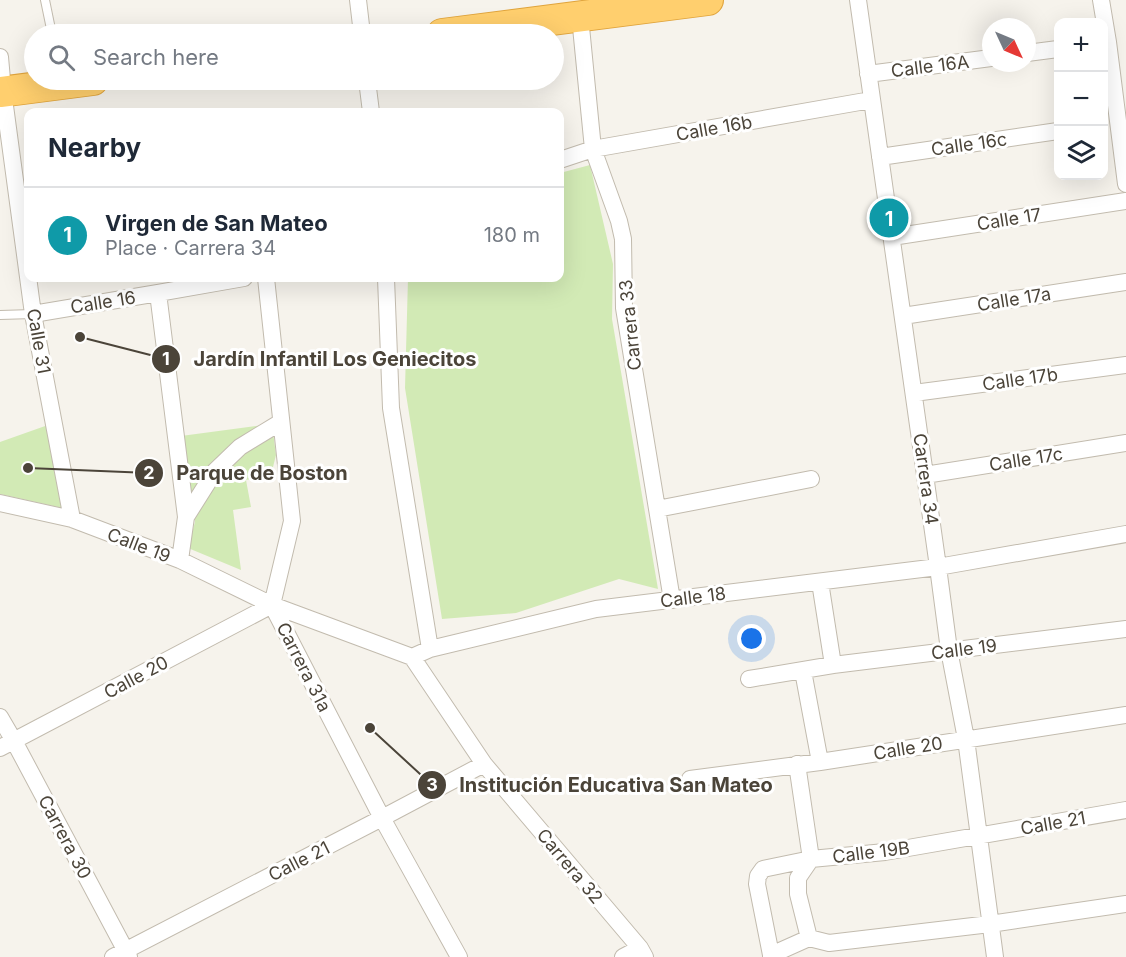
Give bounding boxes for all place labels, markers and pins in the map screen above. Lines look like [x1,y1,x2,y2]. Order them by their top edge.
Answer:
pin: 1 [870,196,908,240]
callout: Jardín Infantil Los Geniecitos [151,340,488,378]
callout: Parque de Boston [134,454,359,492]
callout: Institución Educativa San Mateo [417,766,785,804]

